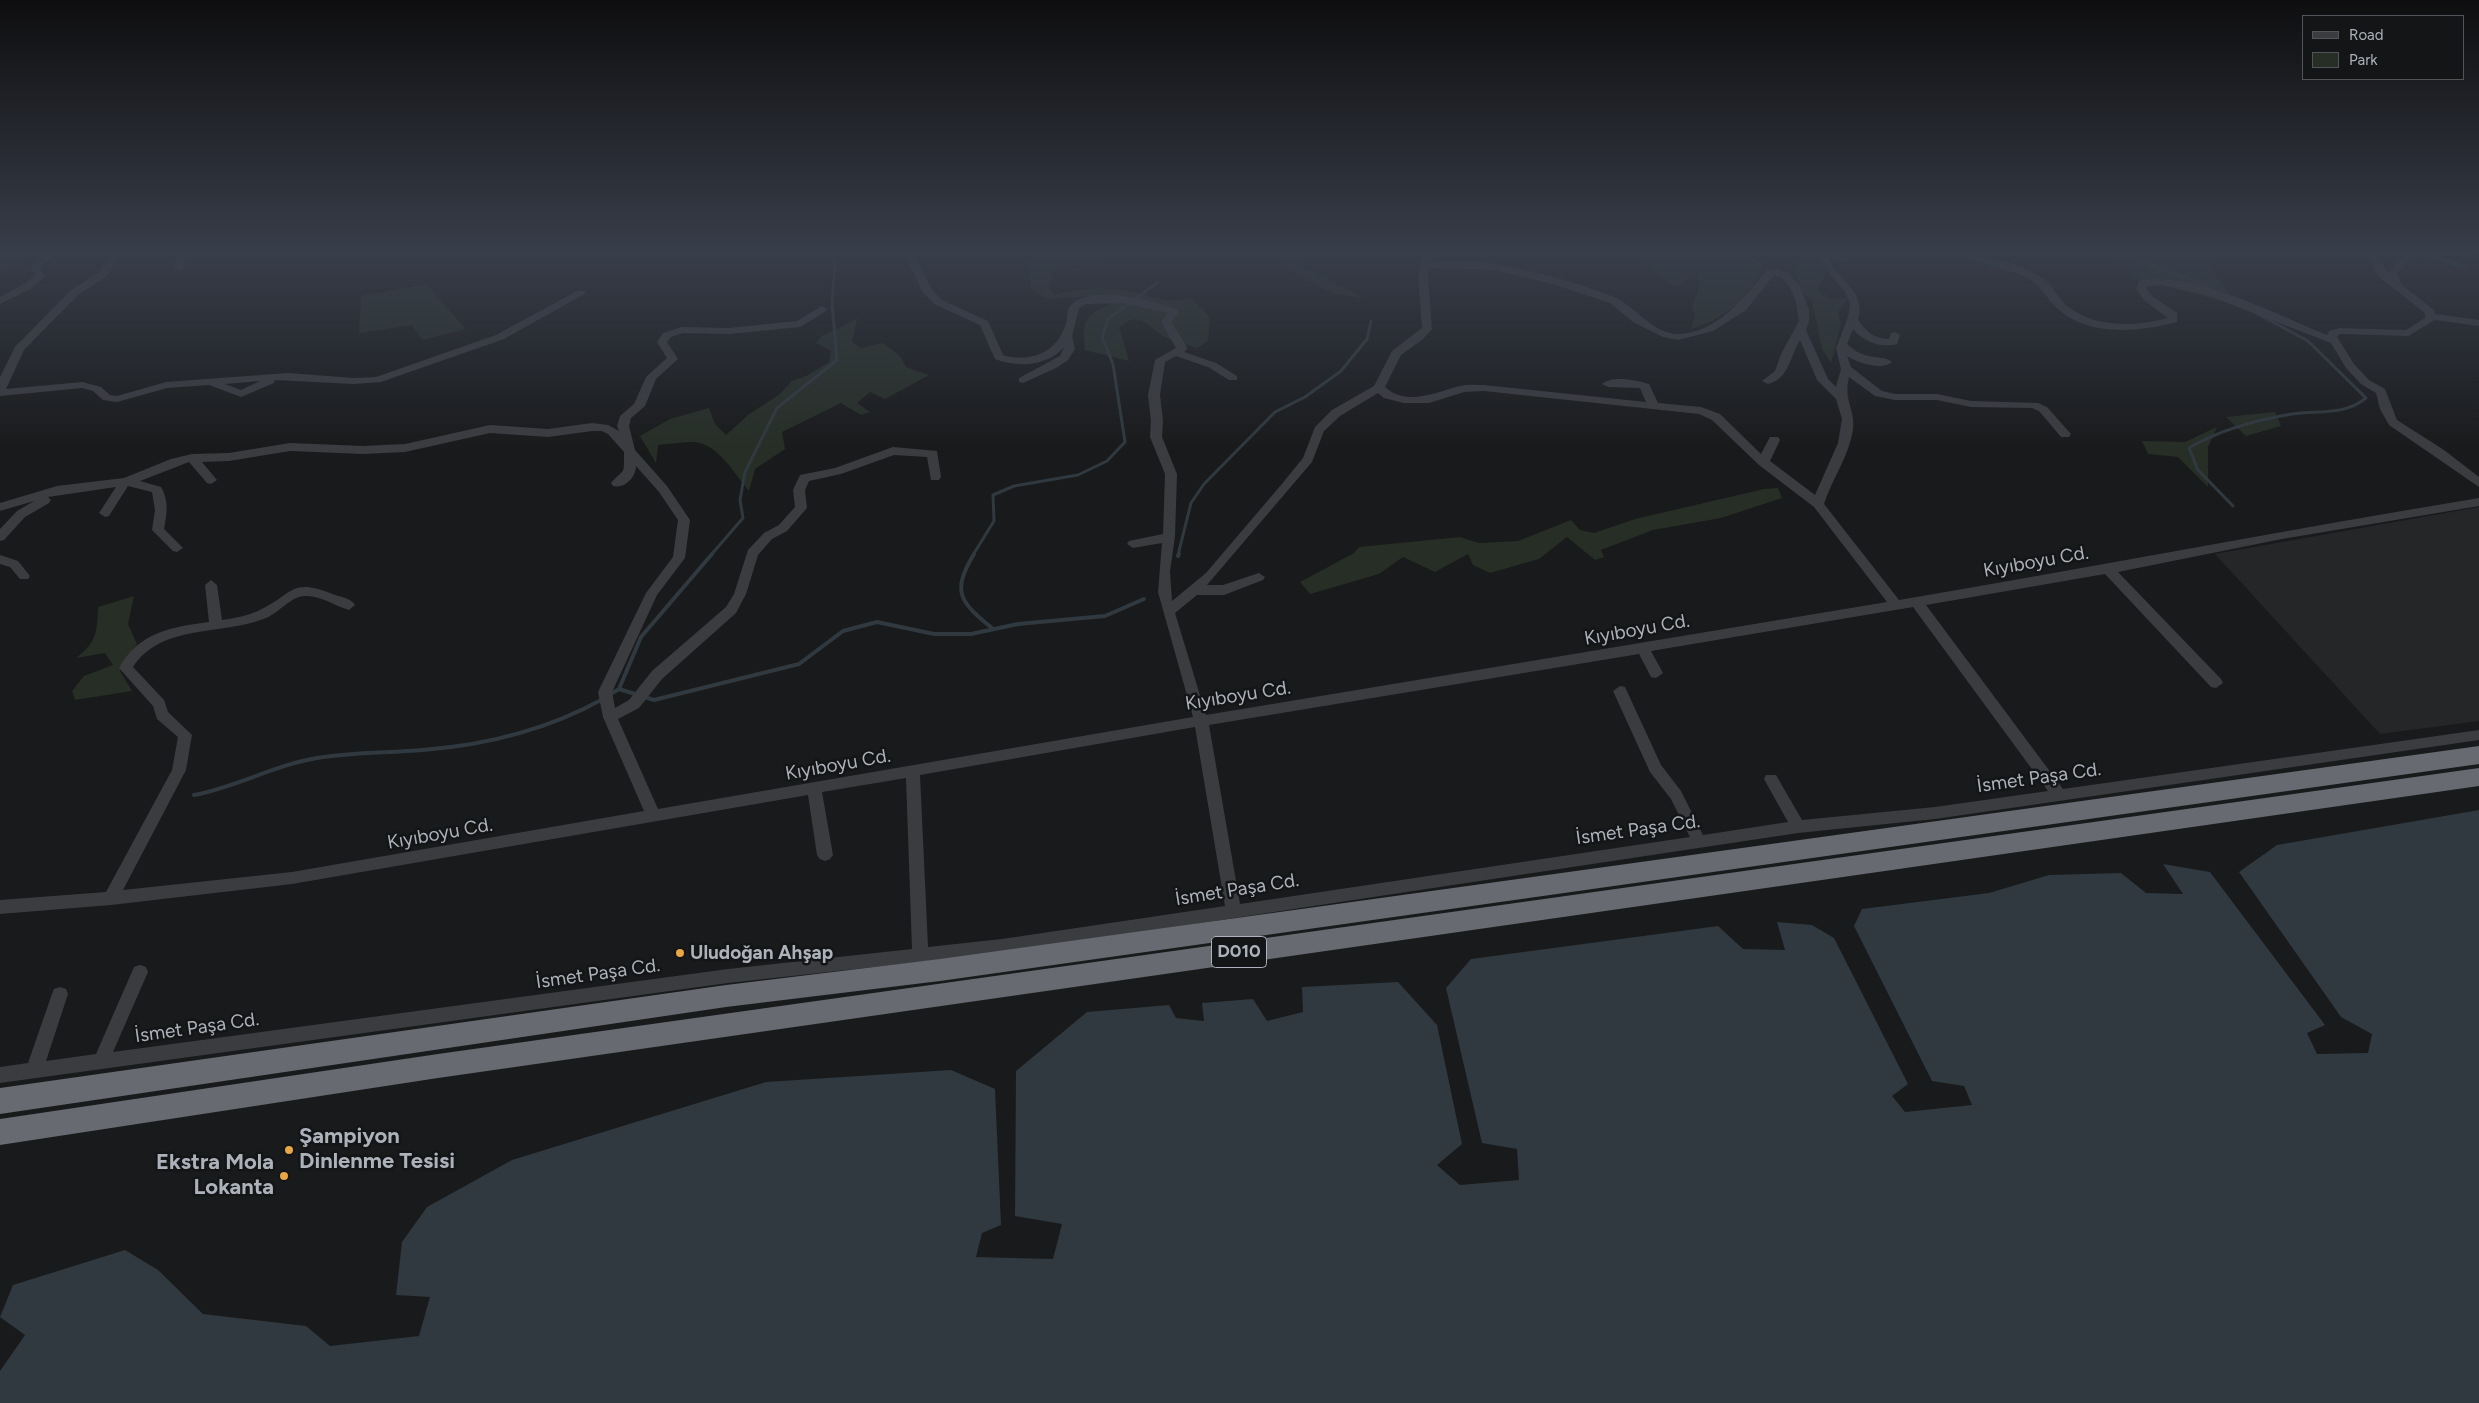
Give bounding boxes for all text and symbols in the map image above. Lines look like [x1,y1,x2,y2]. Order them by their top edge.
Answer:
legend [2302,15,2464,80]
text: Road [2349,26,2384,44]
text: Park [2349,51,2378,69]
street label: Kıyıboyu Cd. [1982,542,2090,582]
street label: Kıyıboyu Cd. [1583,610,1691,650]
street label: Kıyıboyu Cd. [1184,676,1292,716]
street label: Kıyıboyu Cd. [784,745,892,785]
street label: İsmet Paşa Cd. [1976,758,2102,798]
street label: İsmet Paşa Cd. [1575,810,1701,850]
street label: Kıyıboyu Cd. [386,814,494,854]
street label: İsmet Paşa Cd. [1173,869,1301,911]
road number: D010 [1212,936,1266,968]
place label: Uludoǧan Ahşap [690,942,833,964]
marker: Uludoǧan Ahşap [674,947,686,959]
street label: İsmet Paşa Cd. [535,954,661,994]
street label: İsmet Paşa Cd. [134,1008,260,1048]
place label: Şampiyon Dinlenme Tesisi [299,1124,455,1176]
marker: Şampiyon Dinlenme Tesisi [283,1144,295,1156]
place label: Ekstra Mola Lokanta [156,1150,274,1202]
marker: Ekstra Mola Lokanta [278,1170,290,1182]

